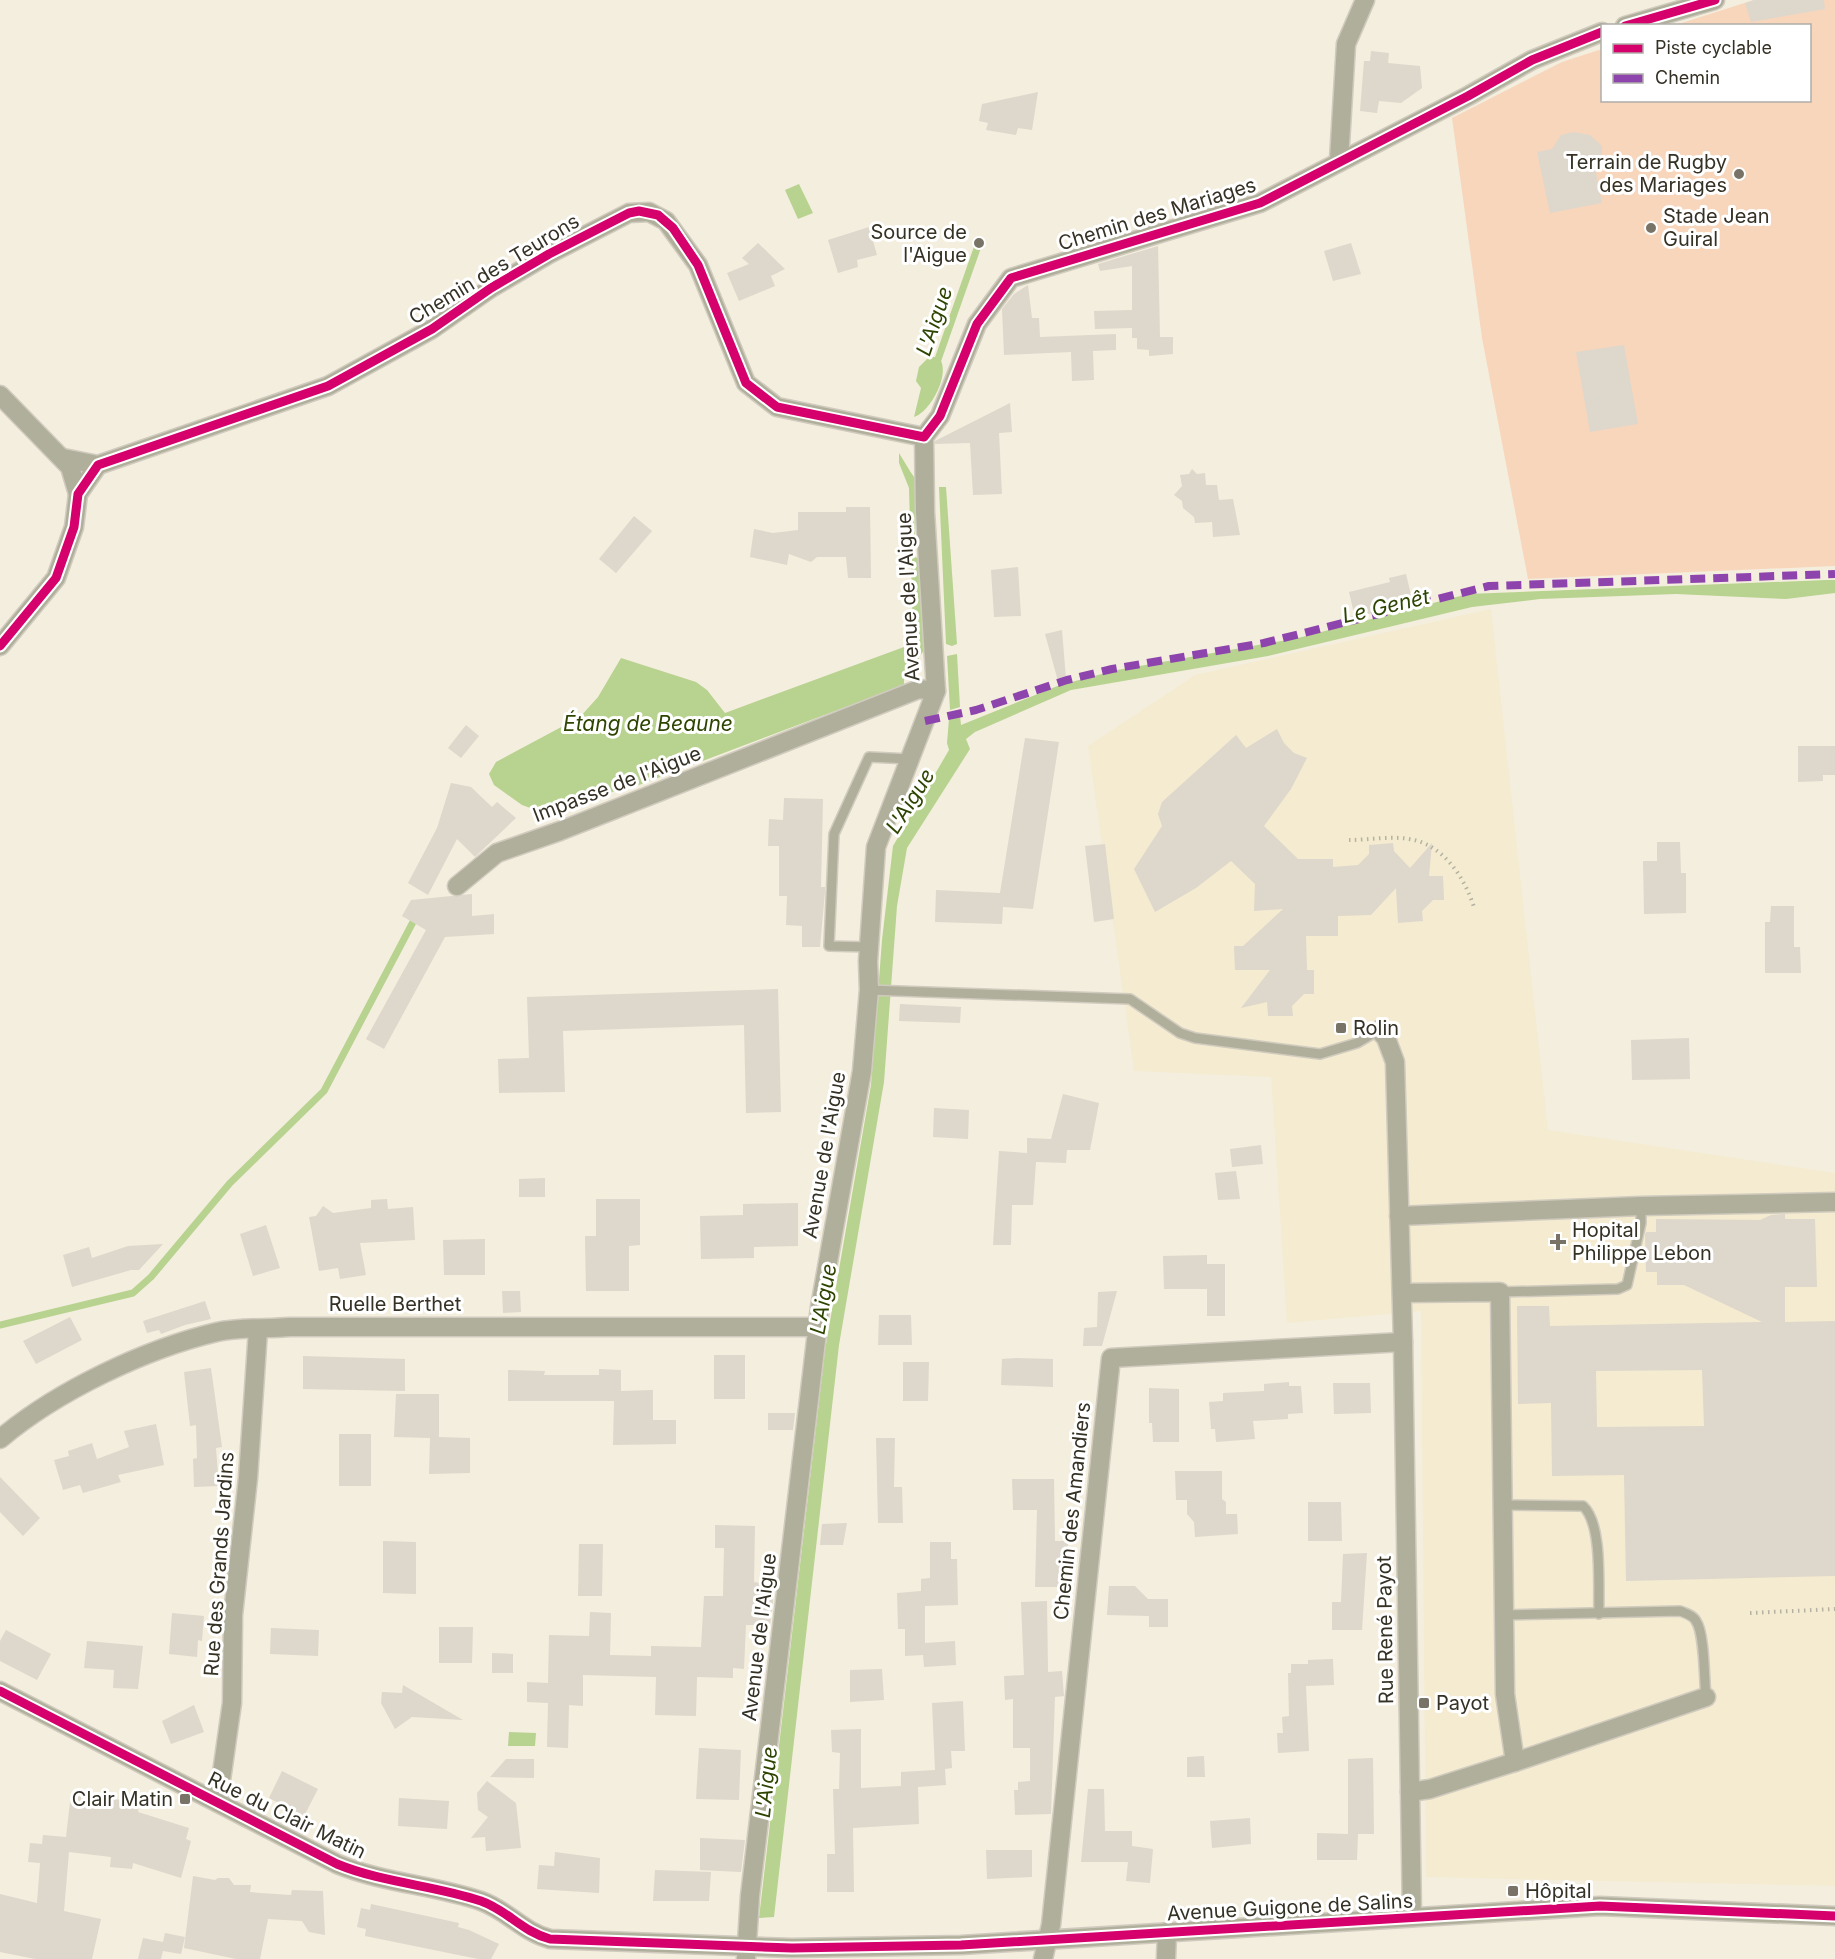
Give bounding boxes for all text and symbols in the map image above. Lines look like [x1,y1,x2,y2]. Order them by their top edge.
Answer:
legend [1601,24,1811,102]
text: Piste cyclable [1655,37,1772,58]
text: Chemin [1655,67,1720,88]
place label: Terrain de Rugby des Mariages [1566,150,1727,197]
marker: Terrain de Rugby des Mariages [1732,167,1746,181]
street label: Chemin des Mariages [1055,172,1259,256]
place label: Stade Jean Guiral [1663,204,1770,251]
street label: Chemin des Teurons [405,209,583,329]
place label: Source de l'Aigue [871,220,967,267]
marker: Stade Jean Guiral [1644,221,1658,235]
marker: Source de l'Aigue [972,236,986,250]
water label: L'Aigue [911,283,957,359]
street label: Avenue de l'Aigue [892,512,924,682]
water label: Le Genêt [1340,584,1433,628]
water label: Étang de Beaune [563,710,733,736]
street label: Impasse de l'Aigue [529,741,705,827]
water label: L'Aigue [880,764,940,838]
place label: Rolin [1353,1016,1399,1040]
marker: Rolin [1334,1021,1348,1035]
street label: Avenue de l'Aigue [797,1070,851,1240]
place label: Hopital Philippe Lebon [1572,1218,1712,1265]
marker: Hopital Philippe Lebon [1549,1233,1567,1251]
water label: L'Aigue [804,1262,842,1336]
street label: Ruelle Berthet [329,1292,462,1316]
street label: Chemin des Amandiers [1049,1401,1095,1621]
street label: Rue des Grands Jardins [199,1451,239,1677]
street label: Avenue de l'Aigue [737,1552,781,1722]
street label: Rue René Payot [1372,1555,1398,1704]
place label: Payot [1436,1691,1490,1715]
marker: Payot [1417,1696,1431,1710]
water label: L'Aigue [750,1745,782,1819]
street label: Rue du Clair Matin [204,1766,370,1864]
place label: Clair Matin [72,1787,173,1811]
marker: Clair Matin [178,1792,192,1806]
place label: Hôpital [1525,1879,1592,1903]
marker: Hôpital [1506,1884,1520,1898]
street label: Avenue Guigone de Salins [1166,1889,1414,1925]

